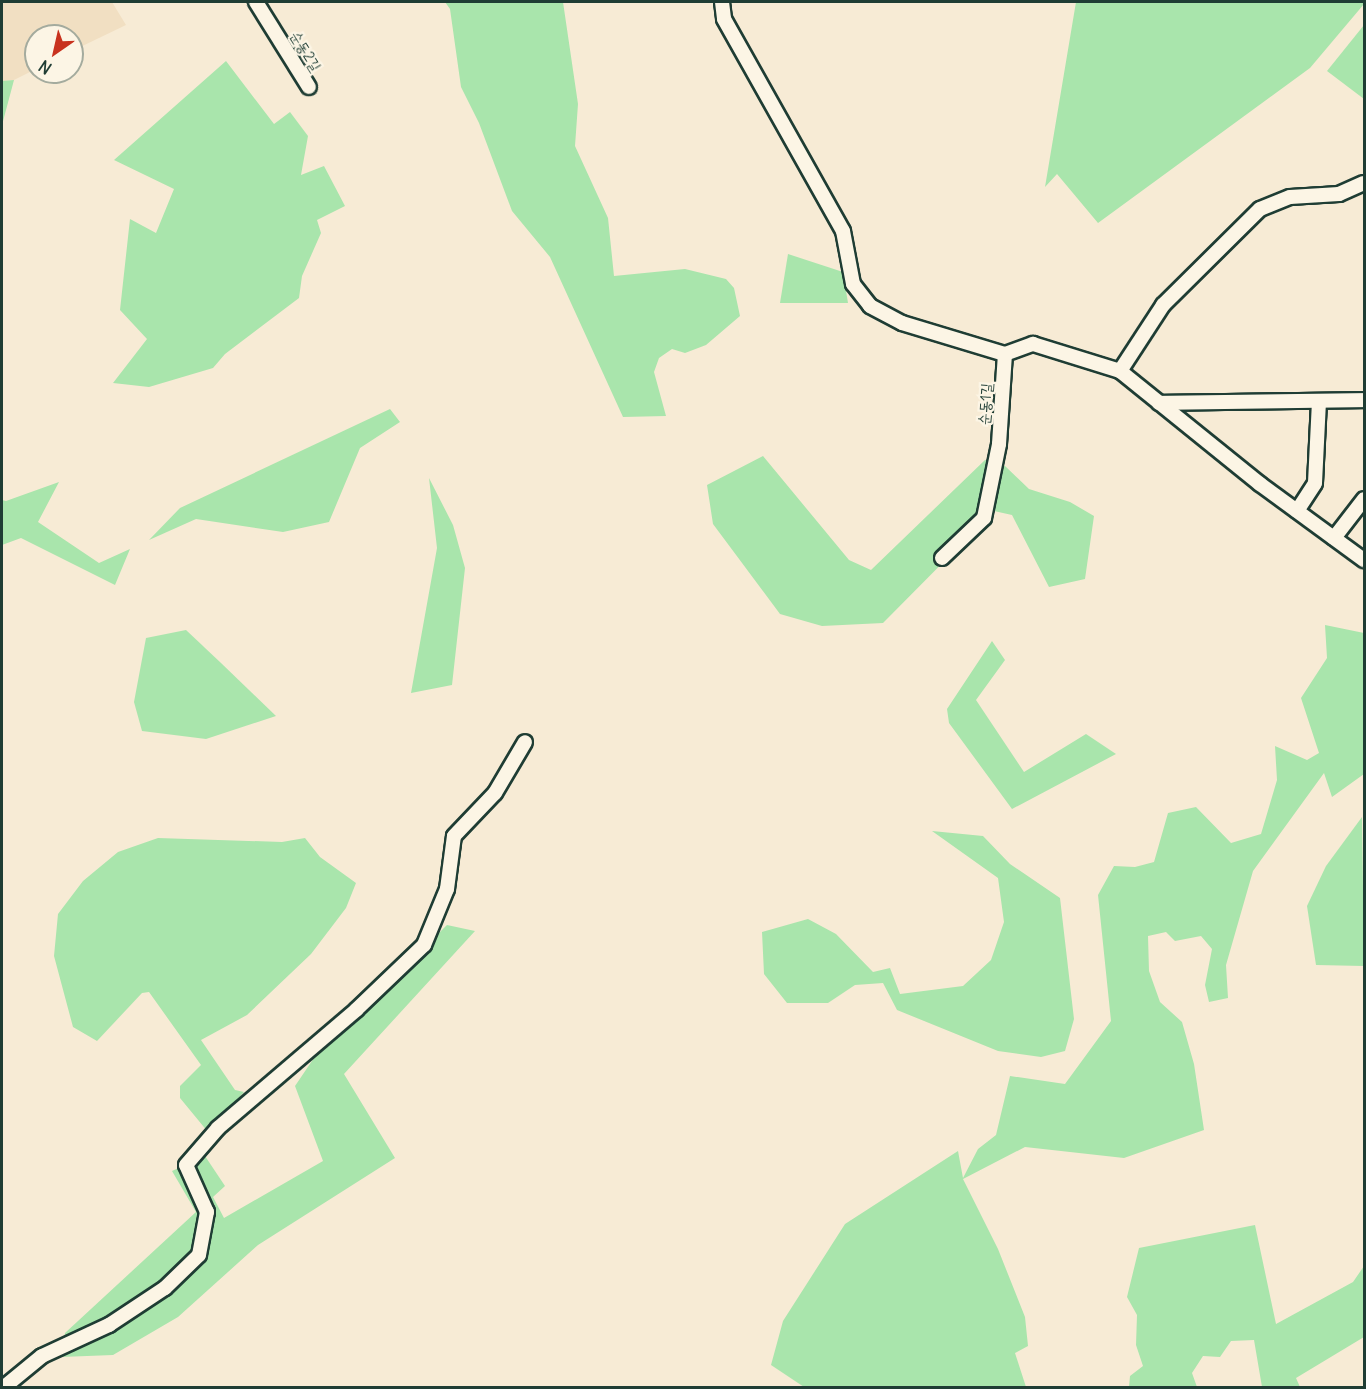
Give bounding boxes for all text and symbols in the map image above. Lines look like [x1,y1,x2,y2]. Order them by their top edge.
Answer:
north arrow [24,24,84,84]
street label: 순동2길 [287,27,325,75]
text: N [35,56,55,79]
street label: 순동1길 [975,382,995,426]

